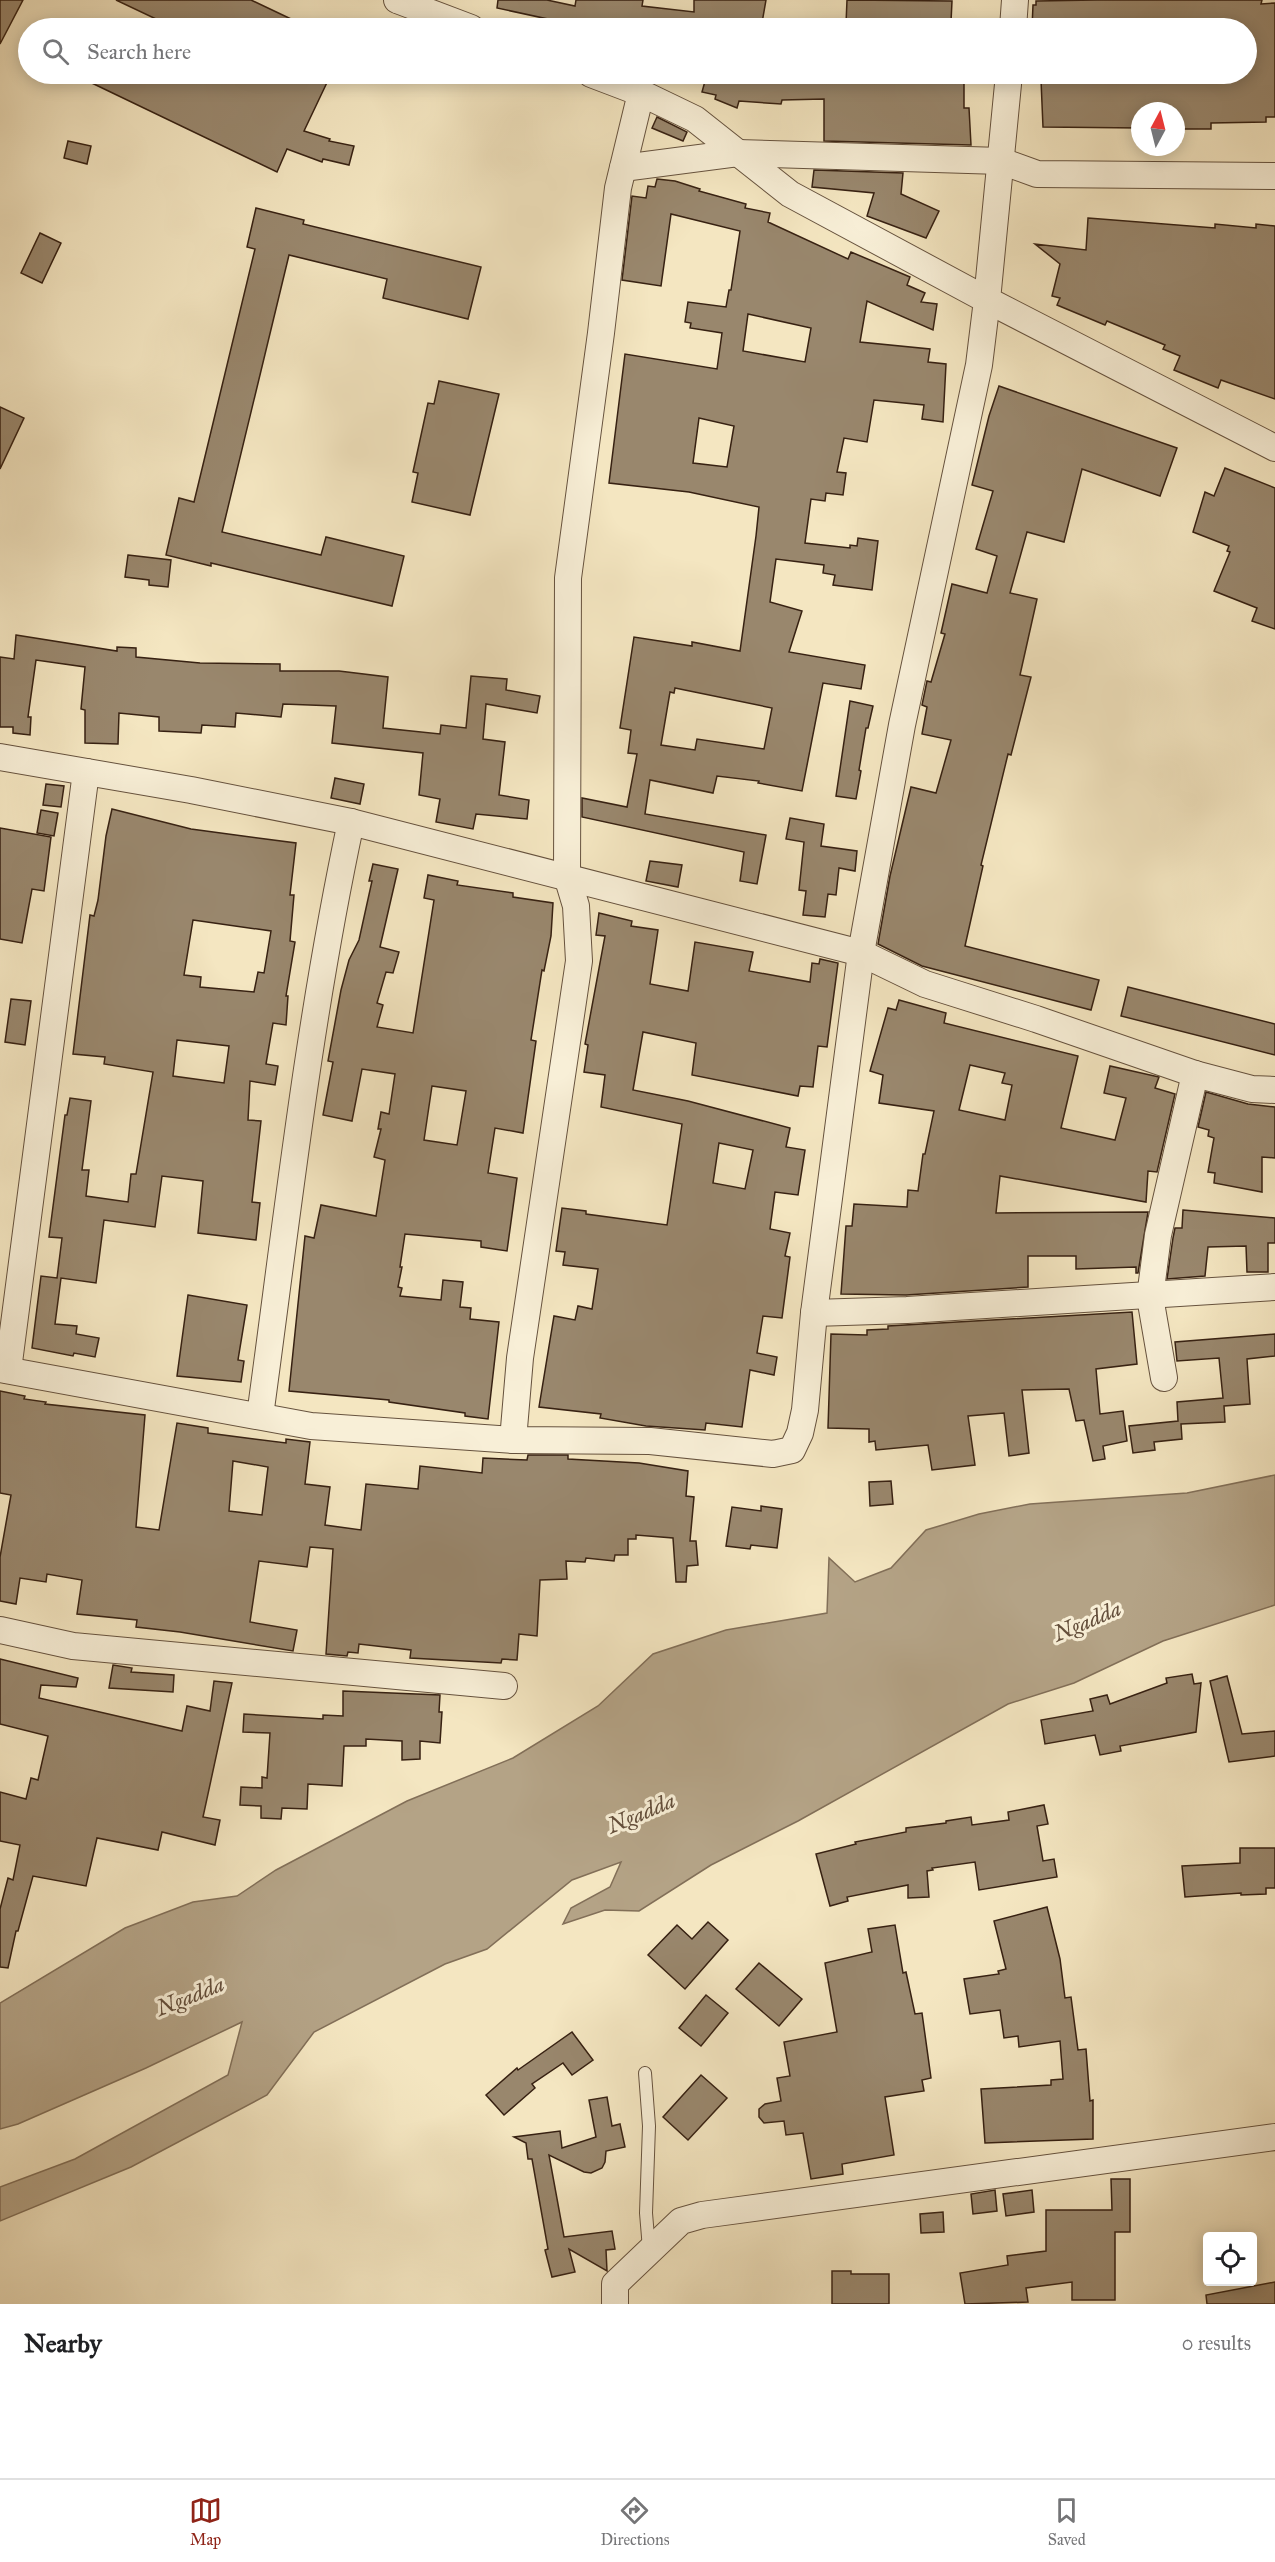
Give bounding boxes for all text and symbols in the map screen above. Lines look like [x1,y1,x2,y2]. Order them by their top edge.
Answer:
search box [18,18,1257,84]
icon: search [39,35,72,68]
text: Search here [87,38,191,65]
north arrow [1131,102,1185,156]
water label: Ngadda [1047,1595,1125,1648]
water label: Ngadda [601,1787,679,1840]
water label: Ngadda [150,1970,228,2023]
map controls [1203,2232,1257,2286]
button: locate [1203,2232,1257,2286]
text: Nearby [24,2327,102,2359]
text: 0 results [1182,2331,1251,2355]
tab: Map [189,2494,222,2549]
tab: Directions [600,2494,669,2549]
tab: Saved [1048,2494,1086,2549]

